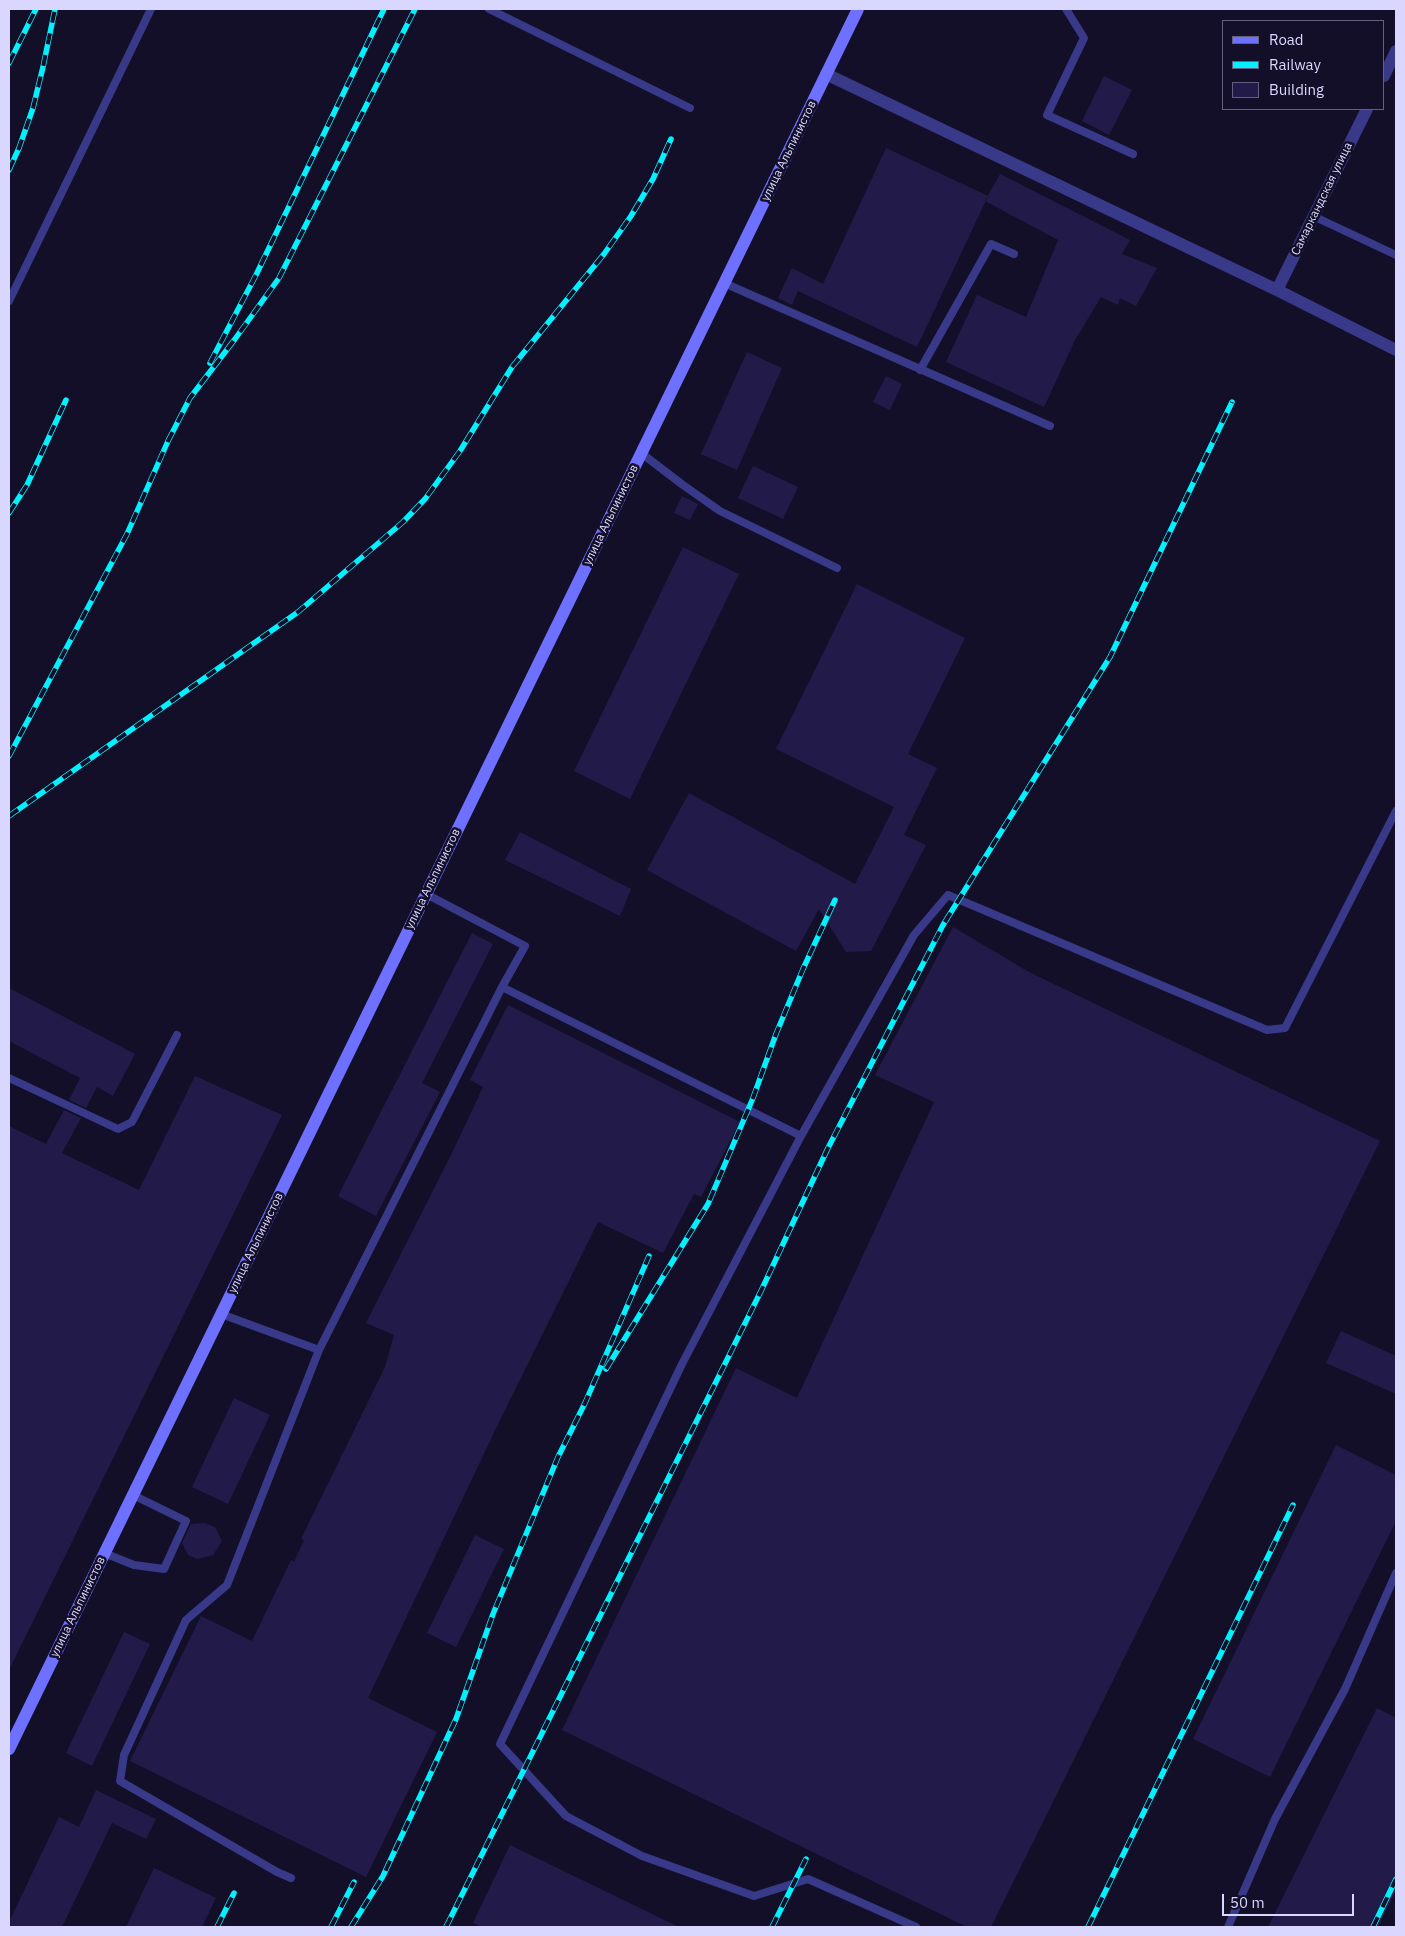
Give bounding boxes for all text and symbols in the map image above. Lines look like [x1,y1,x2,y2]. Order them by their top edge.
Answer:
legend [1222,20,1385,110]
text: Road [1269,30,1304,49]
text: Railway [1269,55,1321,74]
text: Building [1269,80,1324,99]
street label: улица Альпинистов [758,98,820,204]
street label: Самаркандская улица [1288,140,1356,258]
street label: улица Альпинистов [580,462,642,568]
street label: улица Альпинистов [402,826,464,932]
street label: улица Альпинистов [225,1190,287,1296]
street label: улица Альпинистов [47,1554,109,1660]
scale bar [1225,1884,1358,1916]
text: 50 m [1230,1893,1265,1912]

